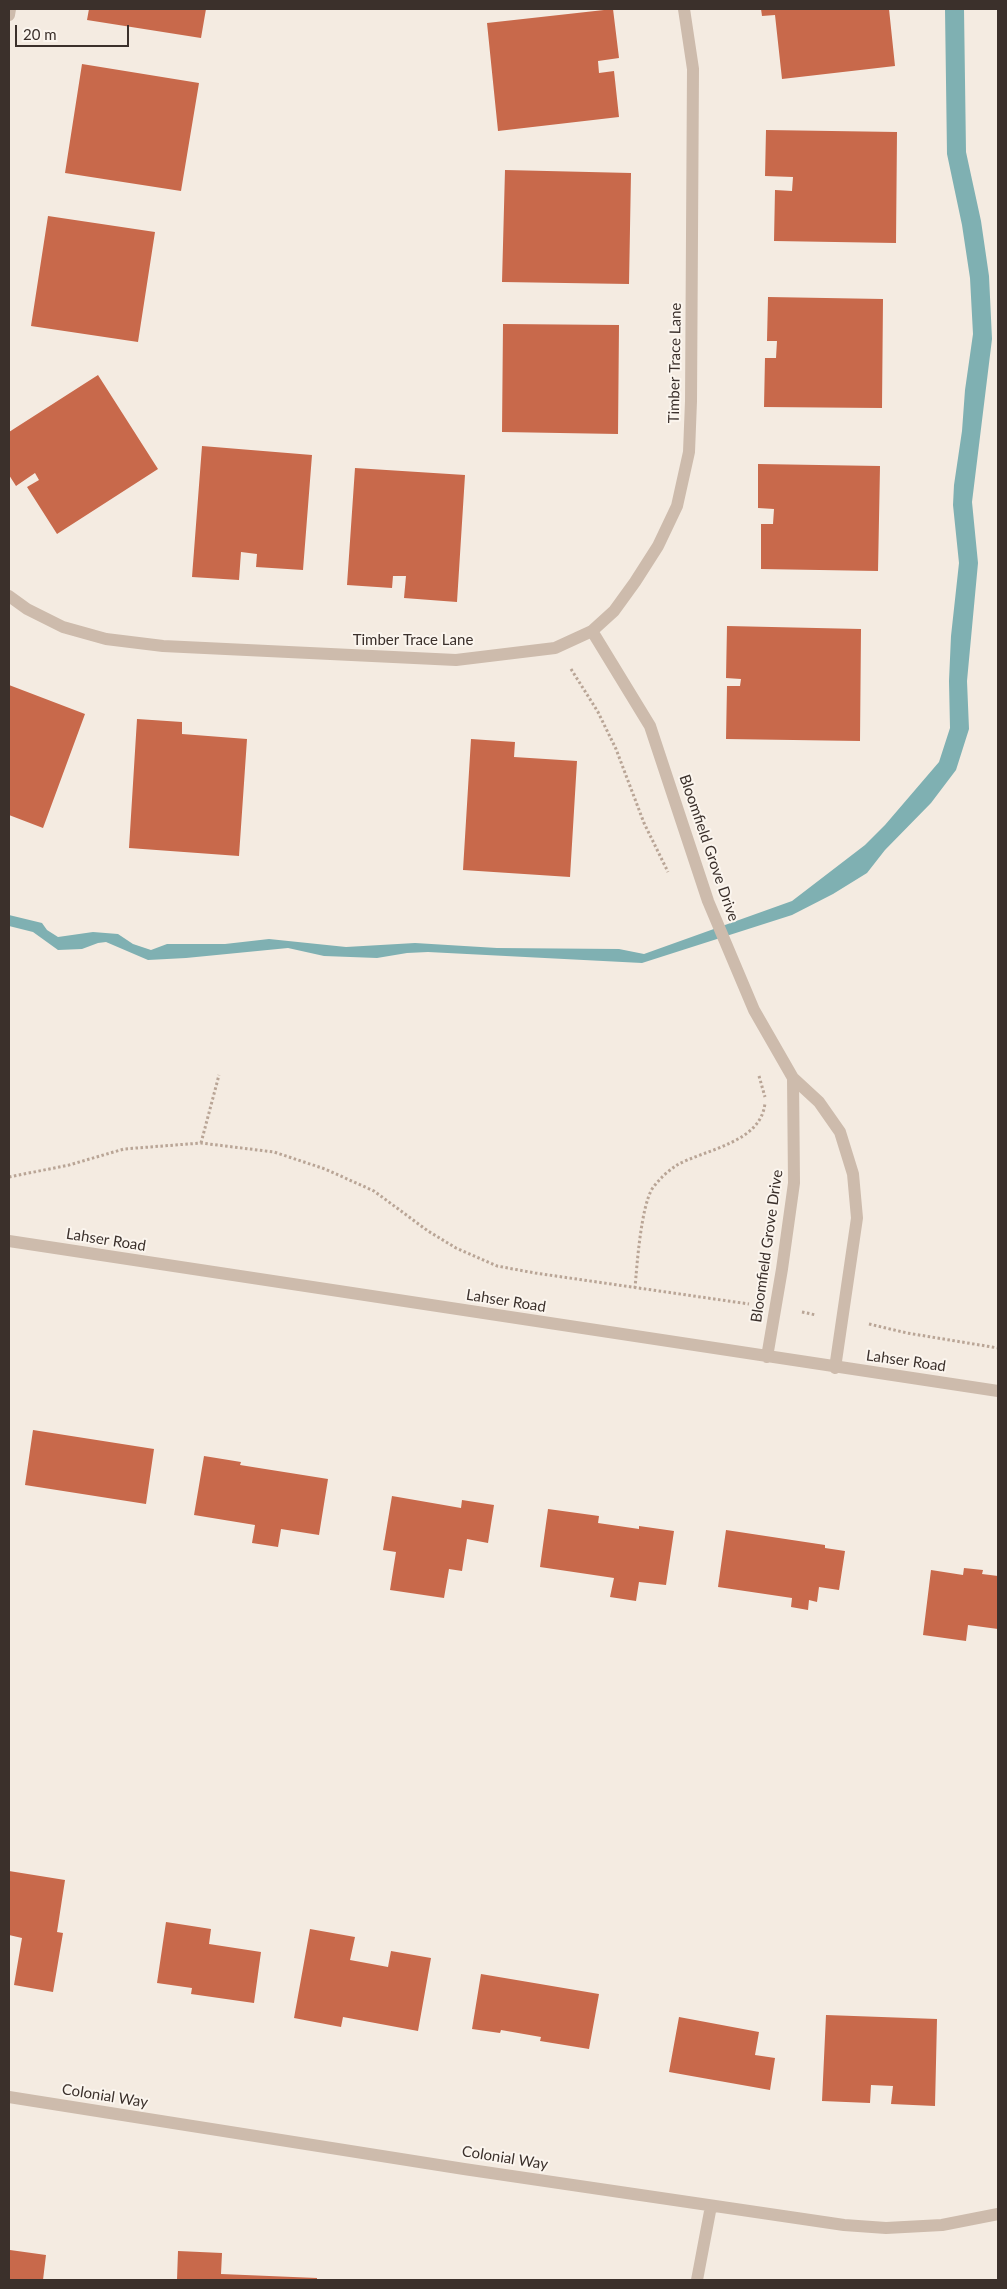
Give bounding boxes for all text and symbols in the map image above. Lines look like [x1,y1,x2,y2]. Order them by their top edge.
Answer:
scale bar [18,15,131,47]
text: 20 m [23,25,57,43]
street label: Timber Trace Lane [665,303,685,423]
street label: Timber Trace Lane [353,631,473,649]
street label: Bloomfield Grove Drive [675,772,743,924]
street label: Bloomfield Grove Drive [747,1169,787,1323]
street label: Lahser Road [65,1225,147,1255]
street label: Lahser Road [465,1286,547,1316]
street label: Lahser Road [865,1346,947,1376]
street label: Colonial Way [61,2080,149,2112]
street label: Colonial Way [461,2142,549,2174]

